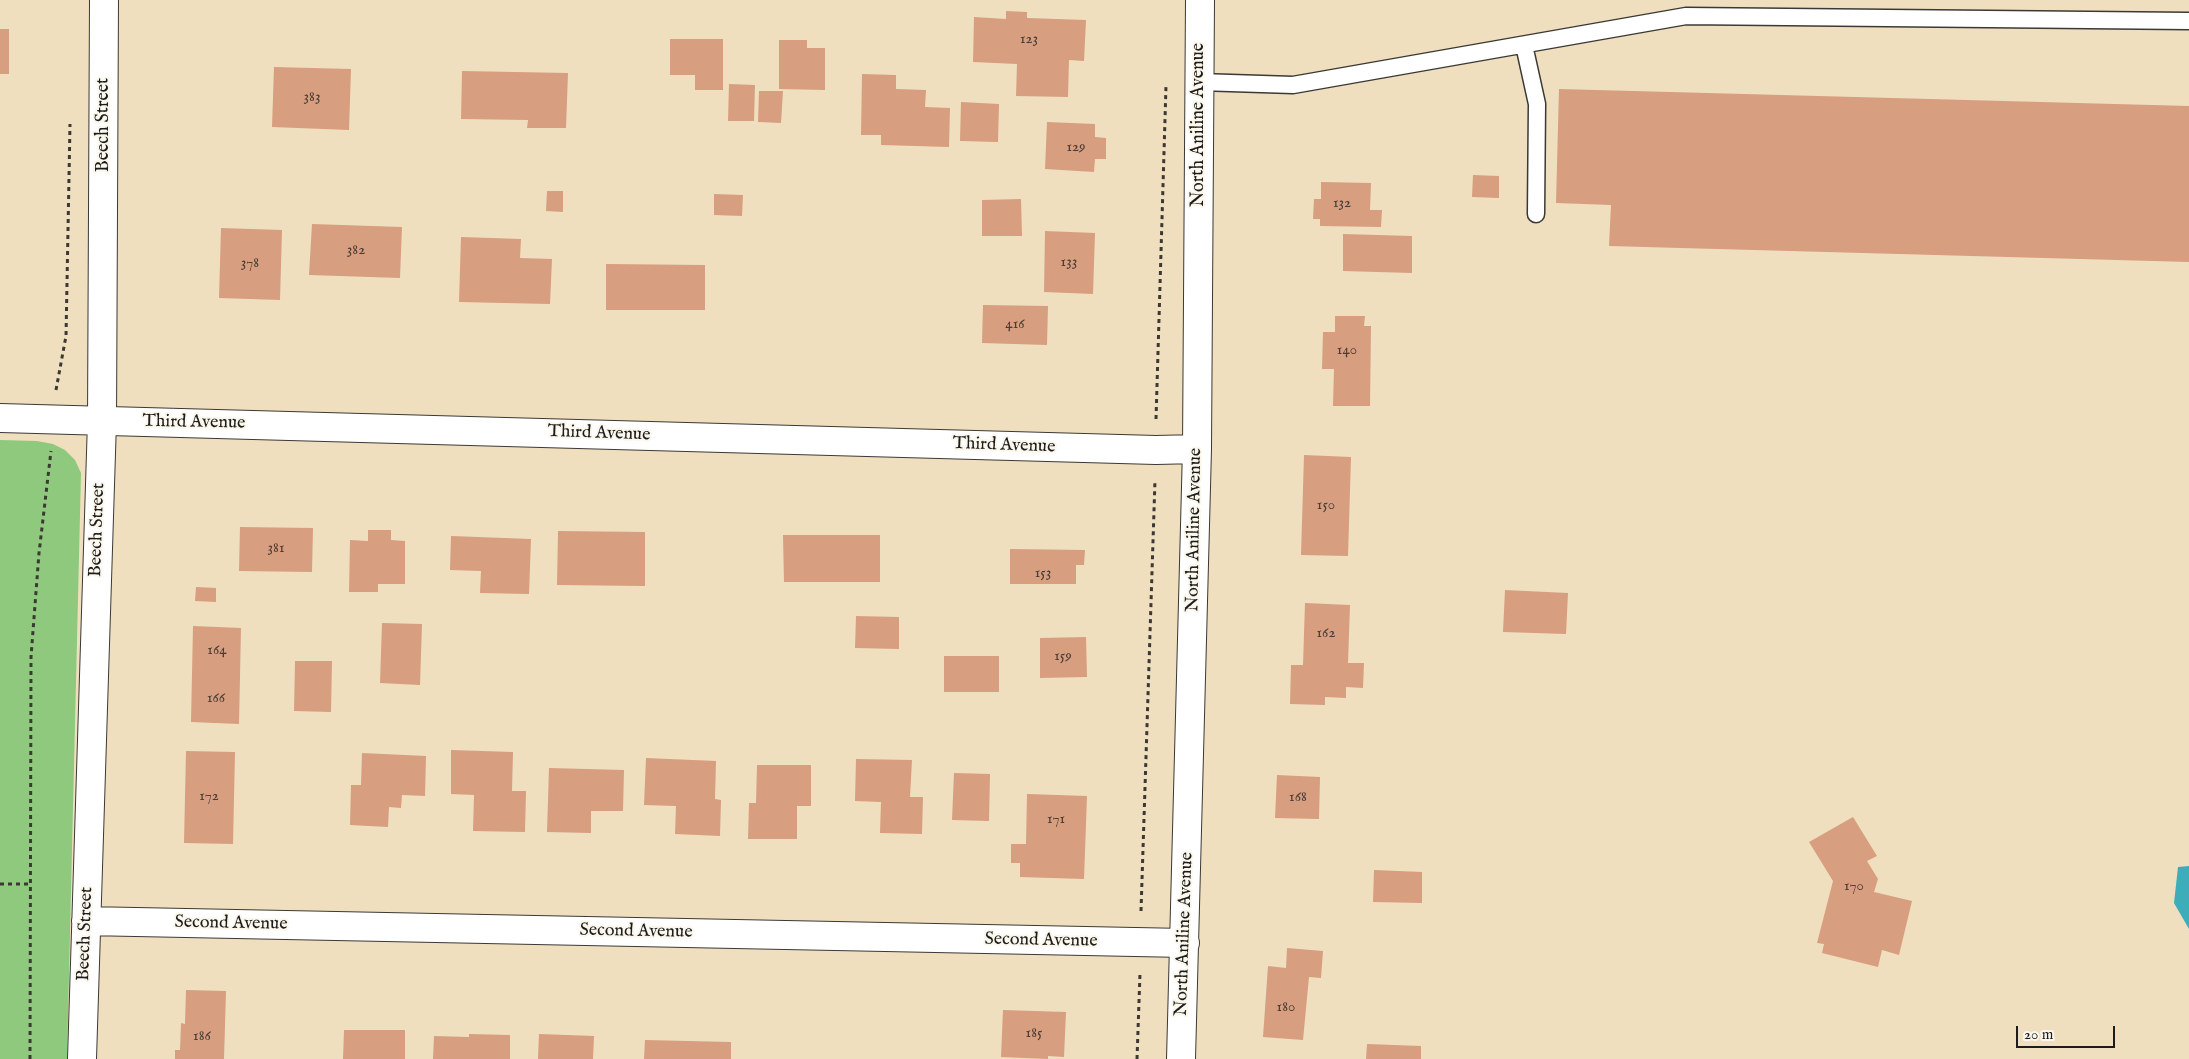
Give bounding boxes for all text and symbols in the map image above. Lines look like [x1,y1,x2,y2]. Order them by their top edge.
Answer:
house number: 123 [1020,31,1038,49]
street label: North Aniline Avenue [1188,43,1210,207]
street label: Beech Street [93,78,115,172]
house number: 383 [303,89,321,107]
house number: 129 [1066,139,1086,157]
house number: 132 [1333,195,1351,213]
house number: 382 [347,242,365,260]
house number: 133 [1061,254,1077,272]
house number: 378 [241,255,259,273]
house number: 416 [1005,316,1025,334]
house number: 140 [1337,342,1357,360]
street label: Third Avenue [142,411,246,435]
street label: Third Avenue [547,421,651,447]
street label: Third Avenue [952,433,1056,459]
street label: North Aniline Avenue [1183,448,1207,612]
street label: Beech Street [86,482,110,578]
house number: 150 [1317,497,1335,515]
house number: 381 [267,540,285,558]
house number: 153 [1035,565,1051,583]
house number: 162 [1317,625,1335,643]
house number: 164 [207,642,227,660]
house number: 159 [1054,648,1072,666]
house number: 166 [207,690,225,708]
house number: 172 [199,788,219,806]
house number: 168 [1289,789,1307,807]
house number: 171 [1047,811,1065,829]
street label: North Aniline Avenue [1171,852,1199,1016]
house number: 170 [1844,878,1864,896]
street label: Beech Street [74,886,98,982]
street label: Second Avenue [174,912,288,936]
street label: Second Avenue [579,920,693,944]
street label: Second Avenue [984,929,1098,953]
house number: 180 [1277,999,1295,1017]
scale bar [2019,1016,2118,1048]
house number: 185 [1026,1025,1042,1043]
text: 20 m [2024,1025,2053,1044]
house number: 186 [193,1028,211,1046]

